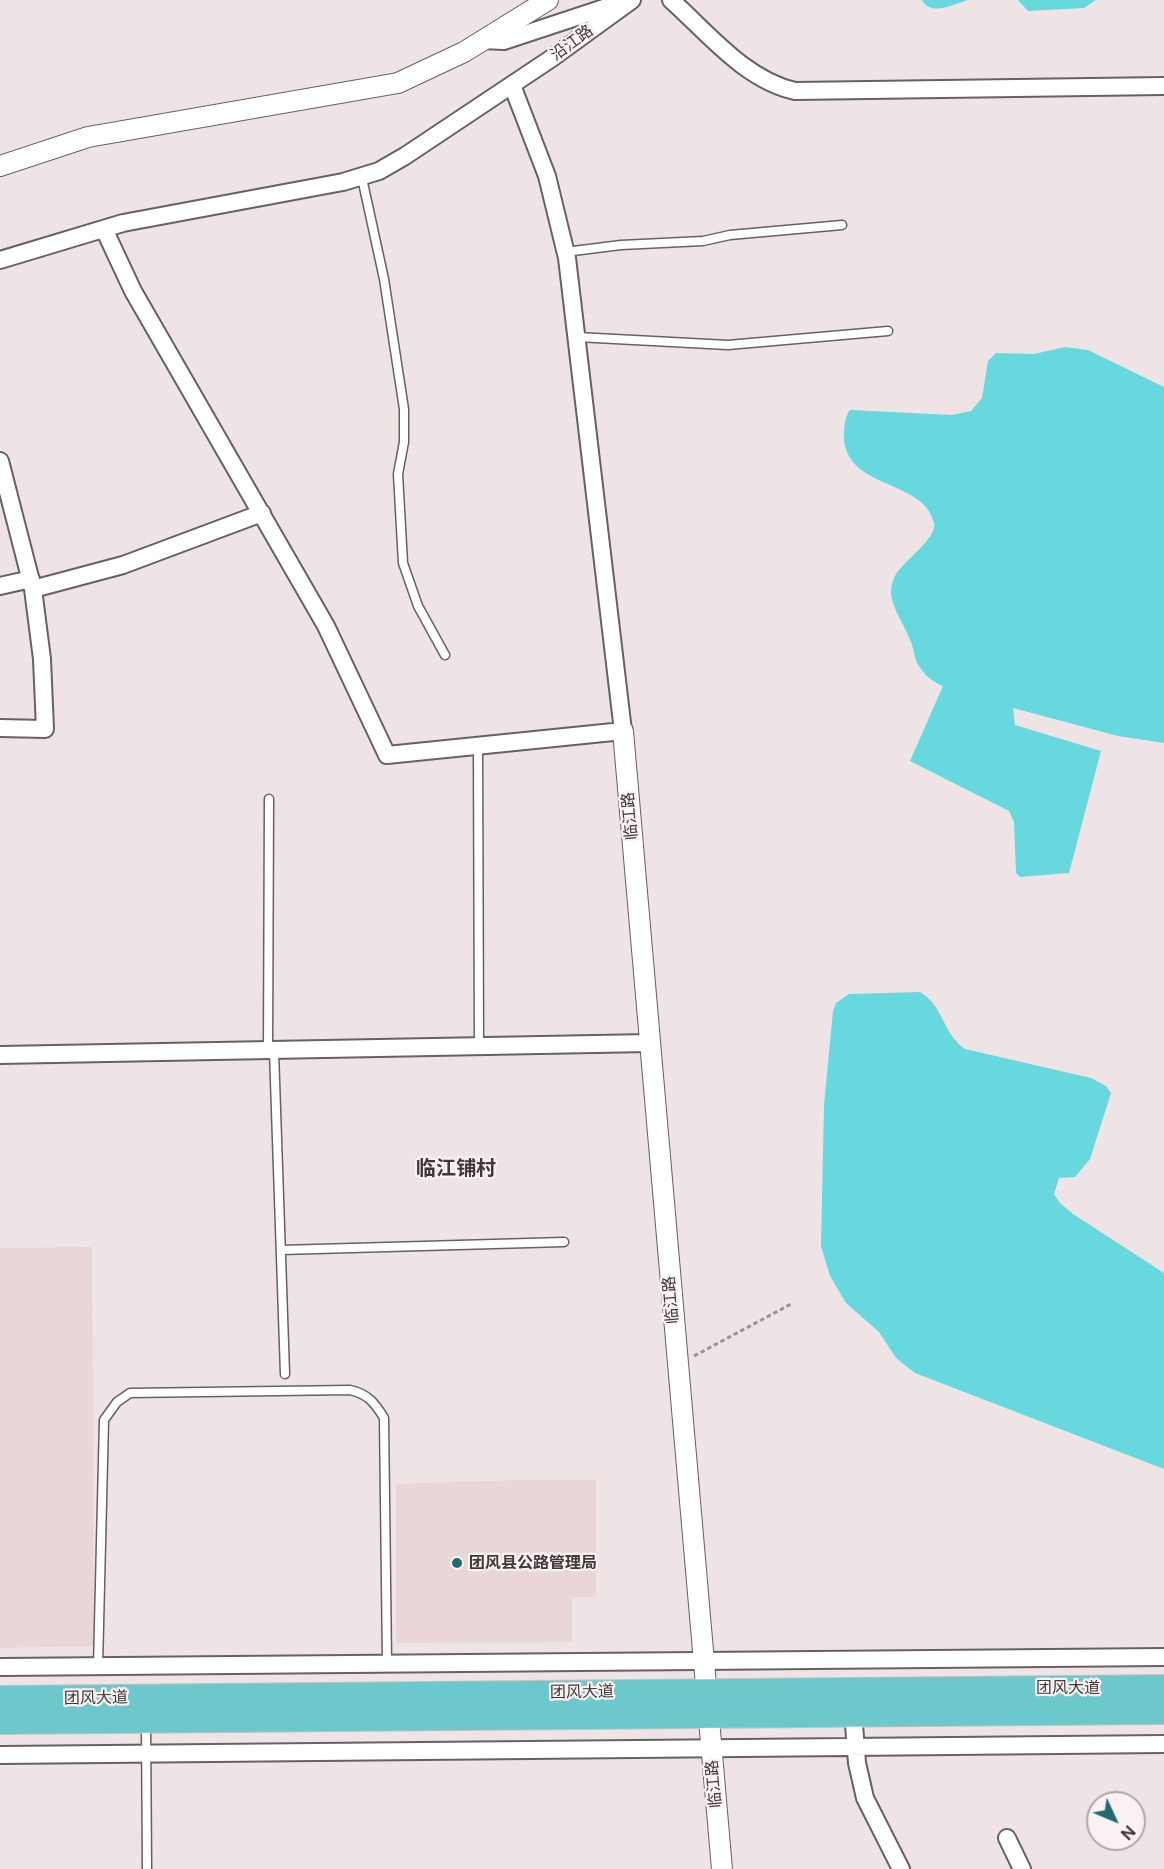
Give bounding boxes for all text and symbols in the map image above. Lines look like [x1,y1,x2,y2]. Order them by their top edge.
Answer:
street label: 沿江路 [547,21,597,65]
street label: 临江路 [618,791,642,841]
district label: 临江铺村 [416,1157,496,1181]
street label: 临江路 [659,1275,683,1325]
place label: 团风县公路管理局 [469,1553,597,1573]
marker: 团风县公路管理局 [450,1556,464,1570]
street label: 团风大道 [1036,1678,1100,1698]
street label: 团风大道 [550,1682,614,1702]
street label: 团风大道 [64,1688,128,1708]
street label: 临江路 [702,1759,726,1809]
north arrow [1086,1791,1146,1851]
text: N [1117,1821,1139,1844]

